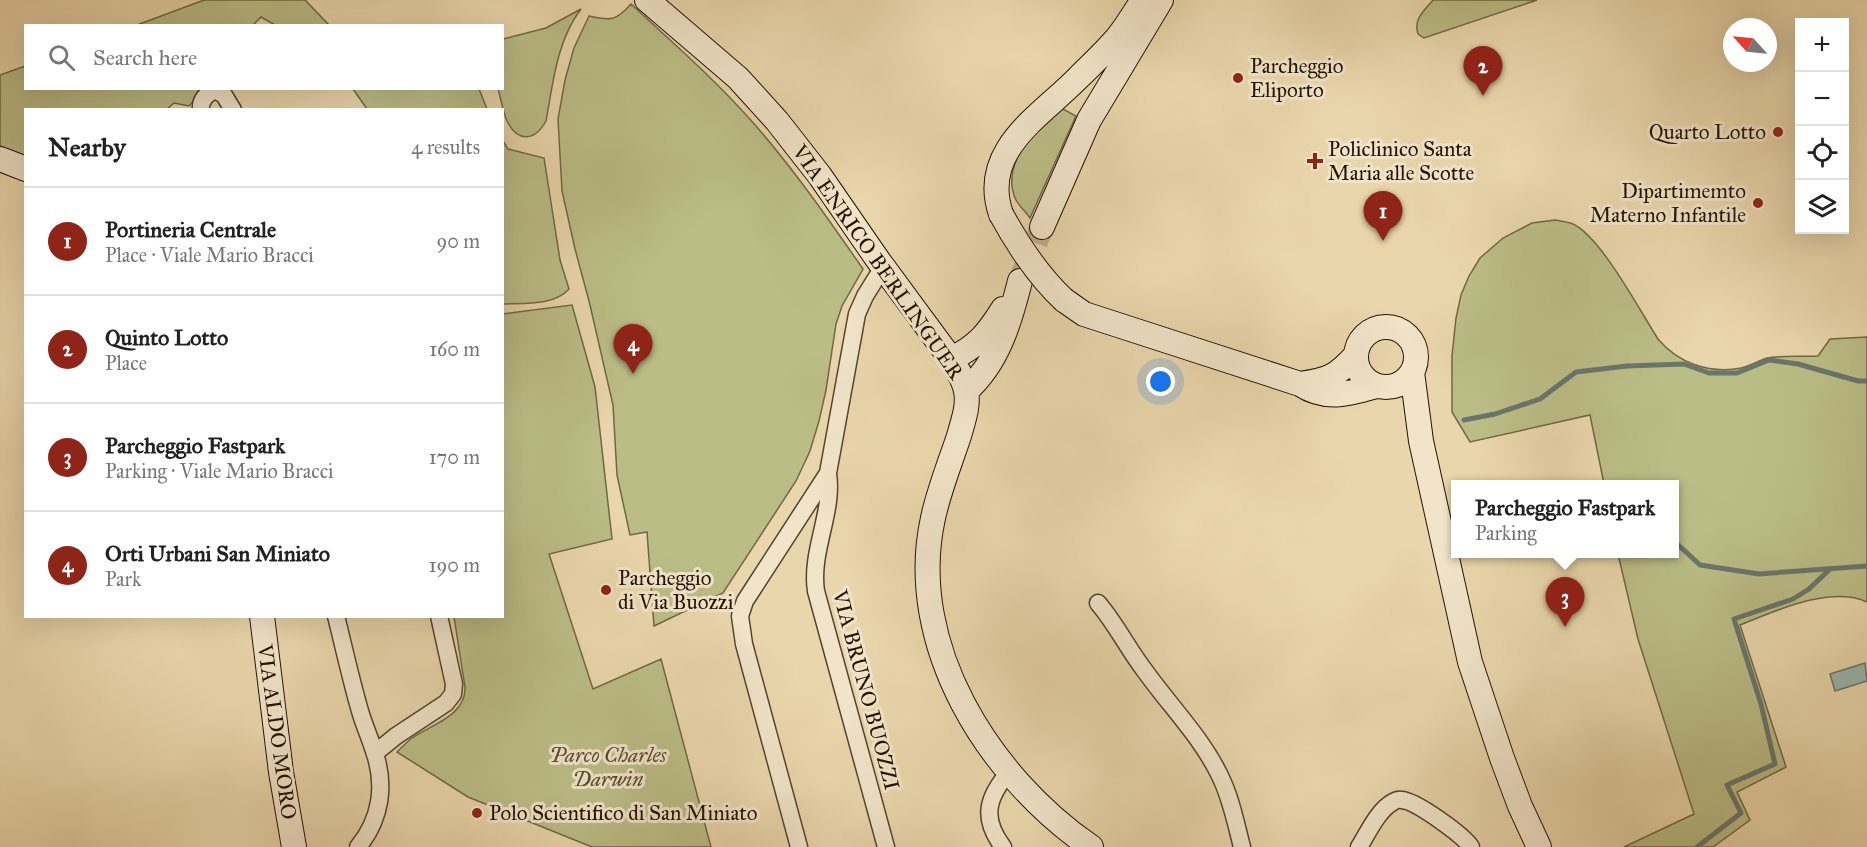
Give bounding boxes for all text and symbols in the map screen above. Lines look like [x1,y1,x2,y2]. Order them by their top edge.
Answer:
north arrow [1723,18,1777,72]
map controls [1795,18,1849,234]
button: + [1795,18,1849,72]
search box [24,24,504,90]
icon: search [45,41,78,74]
text: Search here [93,44,197,71]
pin: 2 [1464,46,1502,96]
place label: Parcheggio Eliporto [1250,53,1344,103]
marker: Parcheggio Eliporto [1231,71,1245,85]
button: − [1795,72,1849,126]
place label: Quarto Lotto [1649,119,1766,145]
marker: Quarto Lotto [1771,125,1785,139]
button: locate [1795,126,1849,180]
text: Nearby [48,131,126,163]
text: 4 results [411,135,480,159]
place label: Policlinico Santa Maria alle Scotte [1328,136,1475,186]
street label: VIA ENRICO BERLINGUER [786,139,970,385]
marker: Policlinico Santa Maria alle Scotte [1306,152,1324,170]
place label: Dipartimemto Materno Infantile [1590,178,1746,228]
button: layers [1795,180,1849,234]
pin: 1 [1364,192,1402,241]
marker: Dipartimemto Materno Infantile [1751,196,1765,210]
text: Portineria Centrale [105,216,276,243]
text: 1 [64,229,71,253]
text: 90 m [437,229,480,253]
text: Place · Viale Mario Bracci [105,243,314,267]
text: Quinto Lotto [105,324,228,351]
pin: 4 [614,324,652,374]
text: 2 [63,337,72,361]
text: 160 m [429,337,480,361]
text: Place [105,351,147,375]
your location [1146,367,1175,396]
text: Parcheggio Fastpark [105,432,285,459]
text: 3 [64,445,72,469]
text: 170 m [429,445,480,469]
text: Parking · Viale Mario Bracci [105,459,334,483]
popup [1451,480,1679,558]
text: Parcheggio Fastpark [1475,494,1655,521]
text: Parking [1475,521,1537,545]
text: Orti Urbani San Miniato [105,540,330,567]
text: 4 [62,553,73,577]
text: 190 m [429,553,480,577]
place label: Parcheggio di Via Buozzi [618,565,734,615]
text: Park [105,567,141,591]
pin: 3 [1546,578,1584,627]
marker: Parcheggio di Via Buozzi [599,583,613,597]
street label: VIA BRUNO BUOZZI [827,586,905,793]
street label: VIA ALDO MORO [252,642,302,821]
park label: Parco Charles Darwin [550,742,667,792]
place label: Polo Scientifico di San Miniato [489,800,758,826]
marker: Polo Scientifico di San Miniato [470,806,484,820]

